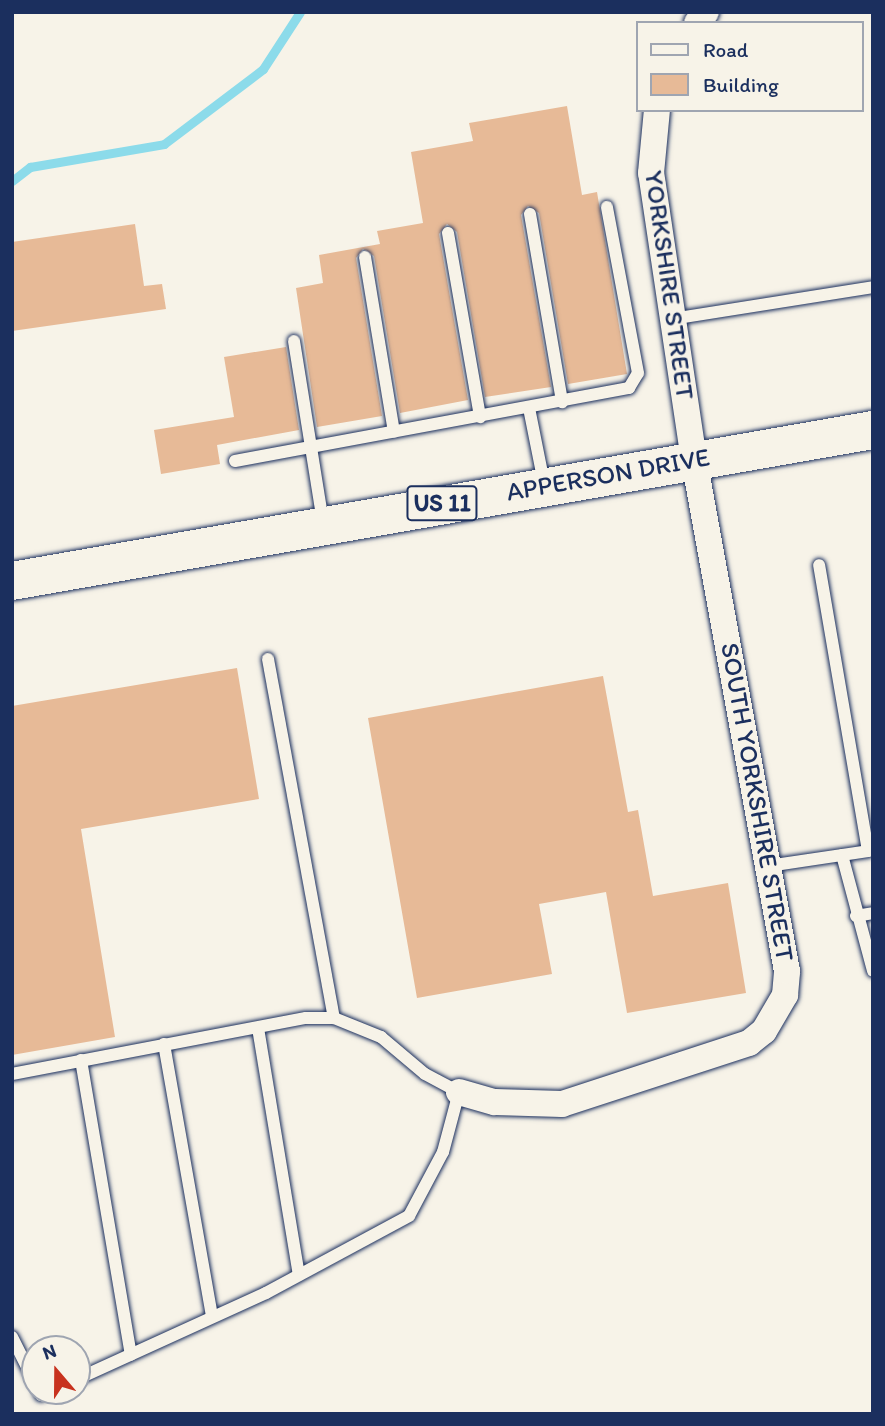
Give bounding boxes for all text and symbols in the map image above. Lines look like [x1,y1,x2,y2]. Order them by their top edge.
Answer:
legend [636,21,864,112]
text: Road [703,37,748,62]
text: Building [703,72,779,97]
street label: YORKSHIRE STREET [637,169,701,401]
street label: APPERSON DRIVE [504,442,712,508]
road number: US 11 [405,482,479,524]
street label: SOUTH YORKSHIRE STREET [714,642,800,962]
north arrow [21,1335,91,1405]
text: N [39,1339,59,1365]

